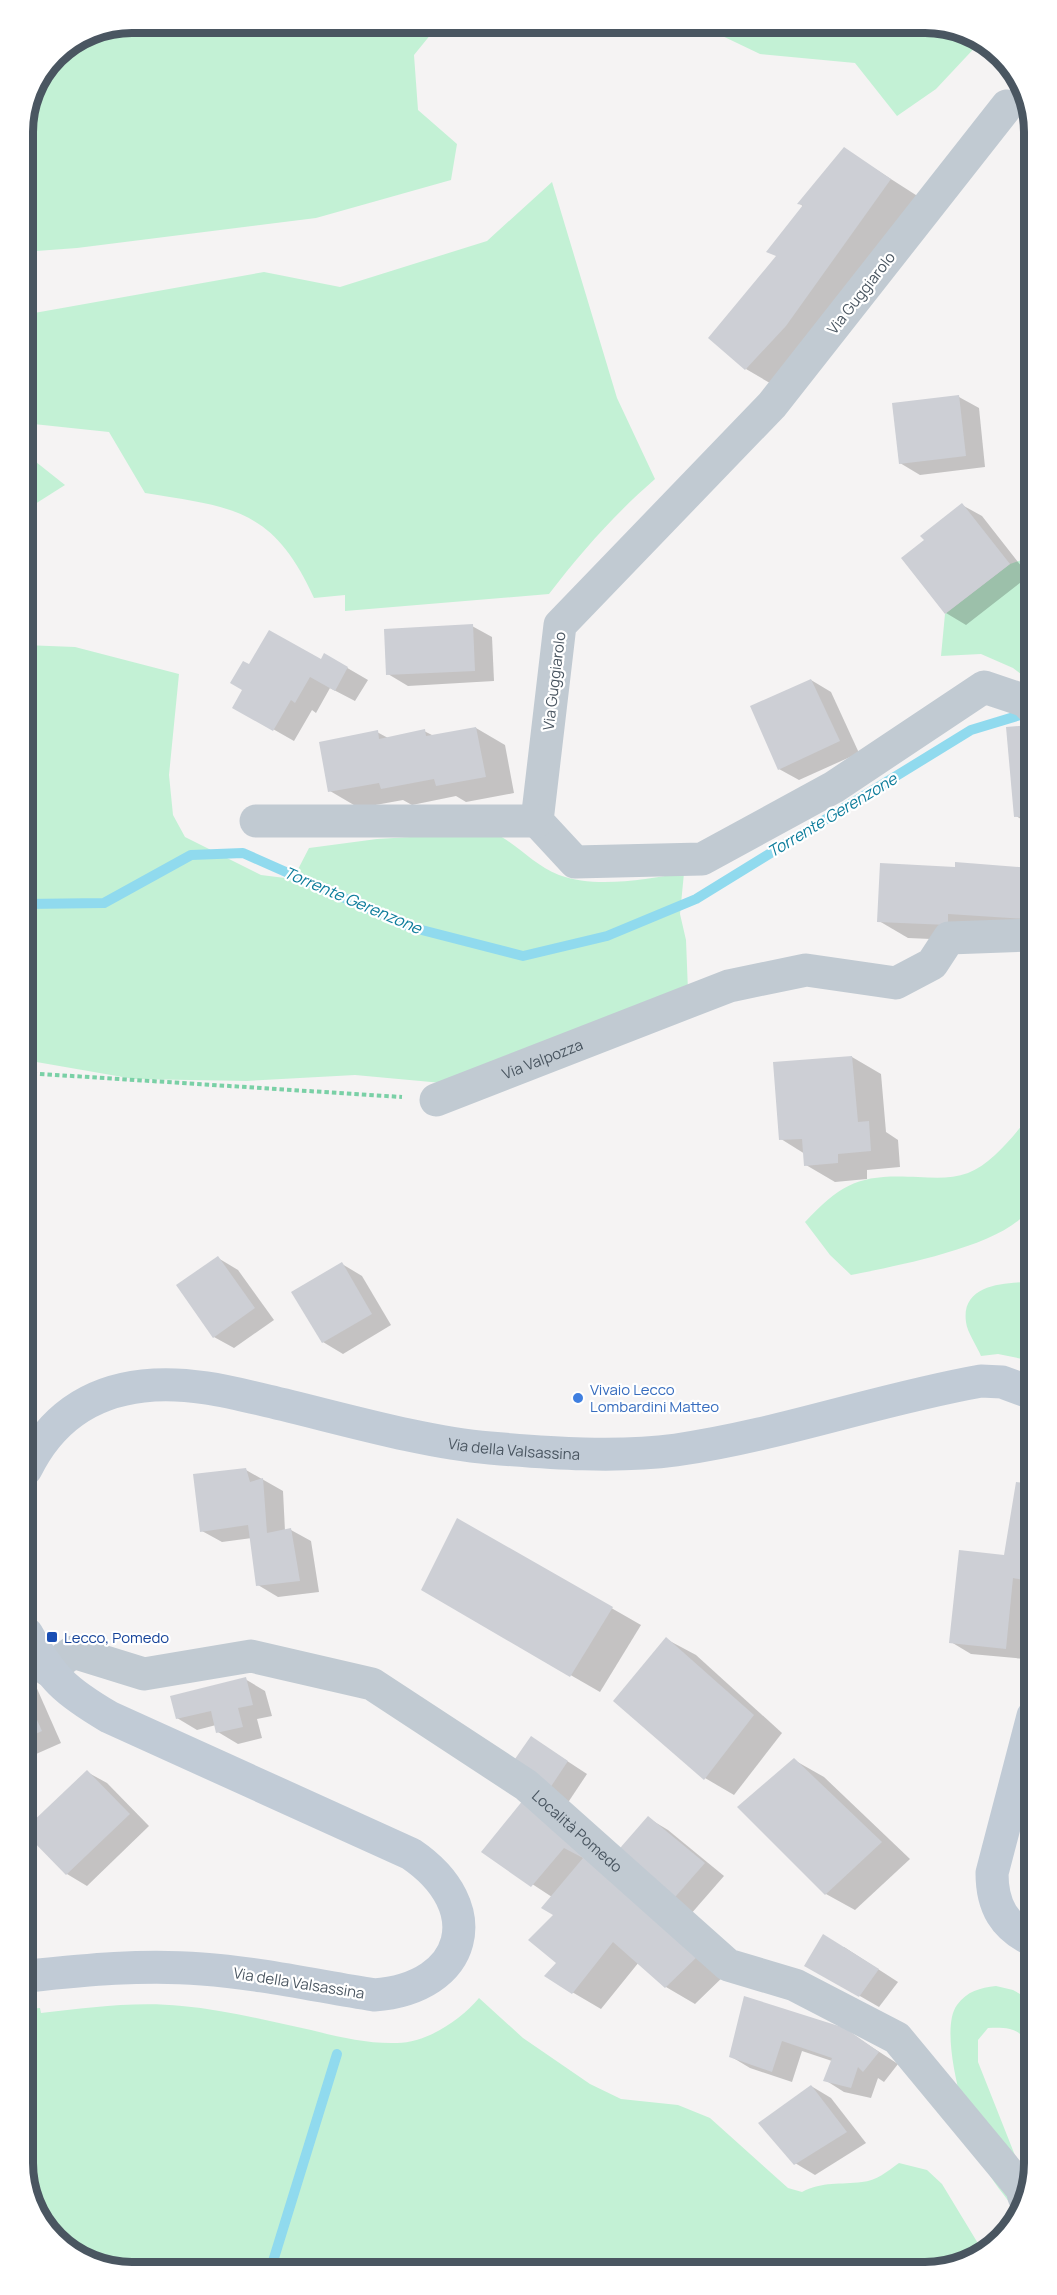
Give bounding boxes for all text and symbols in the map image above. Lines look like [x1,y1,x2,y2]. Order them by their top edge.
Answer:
street label: Via Guggiarolo [822,247,900,339]
street label: Via Guggiarolo [538,630,570,731]
water label: Torrente Gerenzone [763,767,902,862]
water label: Torrente Gerenzone [281,861,427,940]
street label: Via Valpozza [499,1033,586,1084]
place label: Vivaio Lecco Lombardini Matteo [590,1379,719,1417]
marker: Vivaio Lecco Lombardini Matteo [571,1391,585,1405]
street label: Via della Valsassina [446,1432,581,1464]
place label: Lecco, Pomedo [64,1627,169,1648]
marker: Lecco, Pomedo [45,1630,59,1644]
street label: Località Pomedo [528,1785,627,1877]
street label: Via della Valsassina [232,1962,366,2004]

